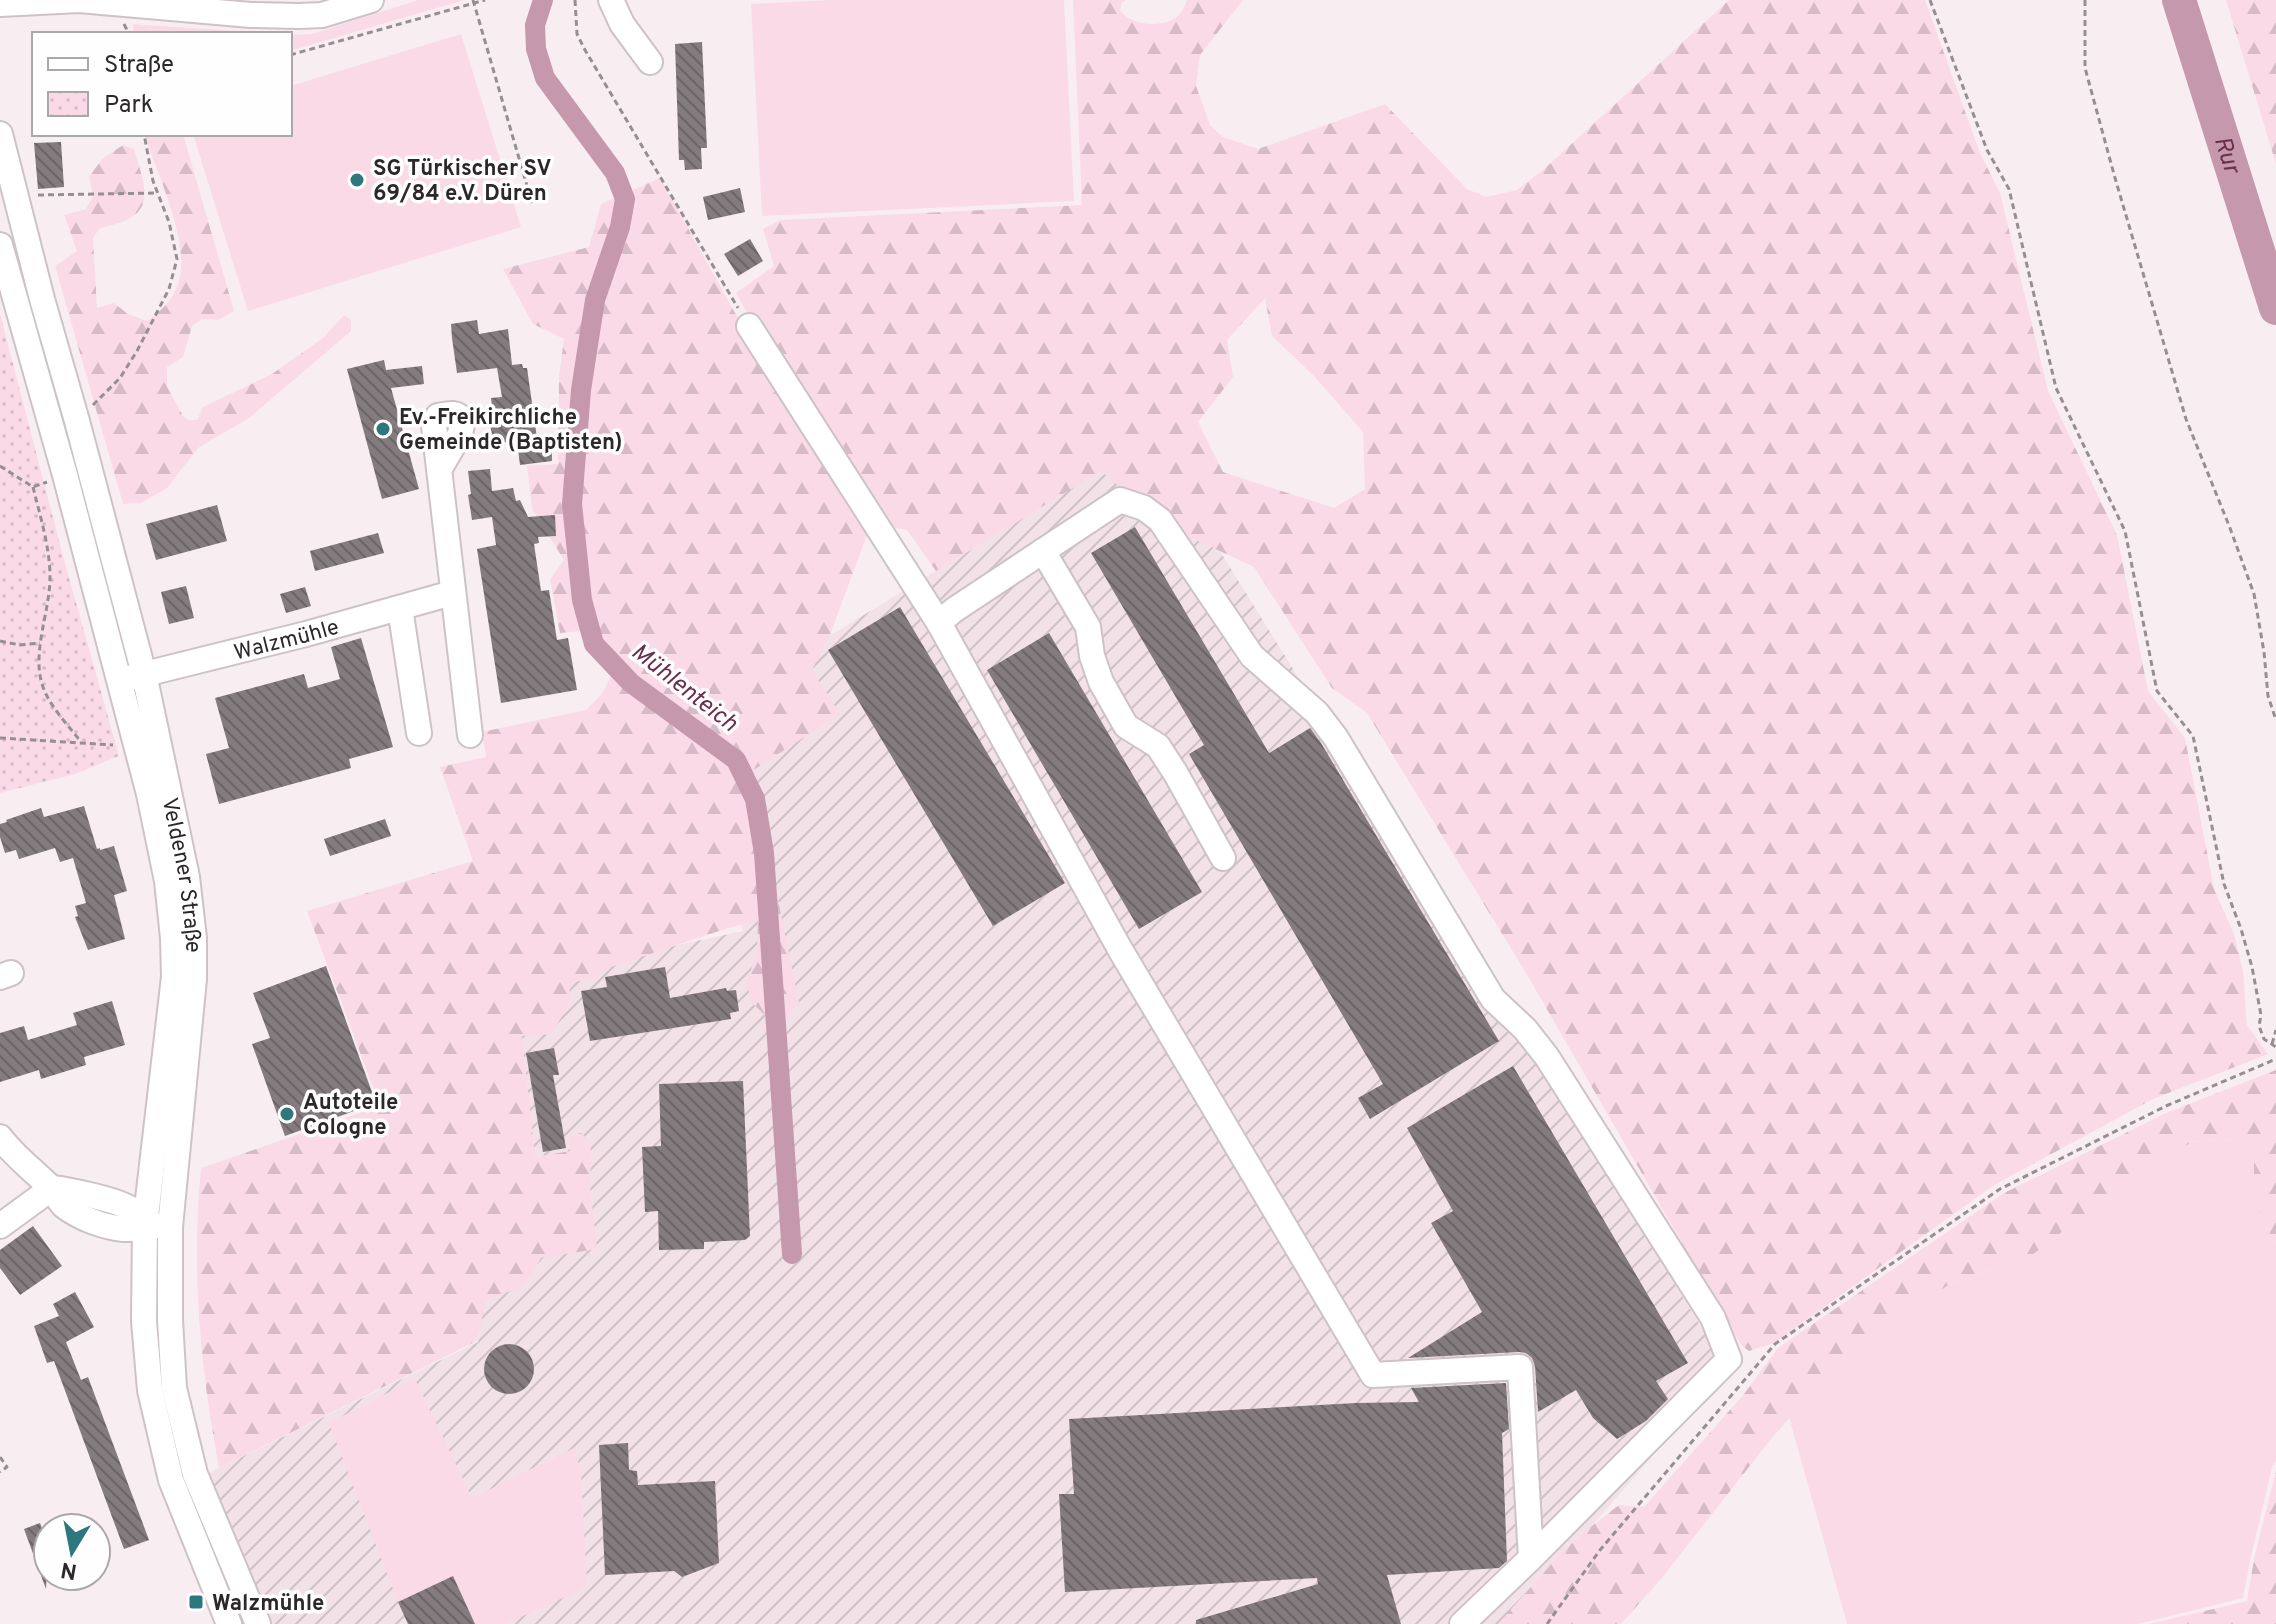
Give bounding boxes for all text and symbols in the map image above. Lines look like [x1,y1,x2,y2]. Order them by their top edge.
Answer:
legend [32,32,292,136]
text: Straße [104,51,174,81]
text: Park [104,91,154,121]
water label: Rur [2206,133,2246,179]
place label: SG Türkischer SV 69/84 e.V. Düren [373,156,551,208]
marker: SG Türkischer SV 69/84 e.V. Düren [348,171,366,189]
place label: Ev.-Freikirchliche Gemeinde (Baptisten) [399,405,622,457]
marker: Ev.-Freikirchliche Gemeinde (Baptisten) [374,420,392,438]
street label: Walzmühle [231,614,342,667]
water label: Mühlenteich [625,638,743,739]
street label: Veldener Straße [155,796,205,953]
place label: Autoteile Cologne [303,1090,398,1142]
marker: Autoteile Cologne [278,1105,296,1123]
north arrow [32,1512,112,1592]
text: N [59,1555,79,1584]
place label: Walzmühle [212,1591,324,1618]
marker: Walzmühle [187,1593,205,1611]

